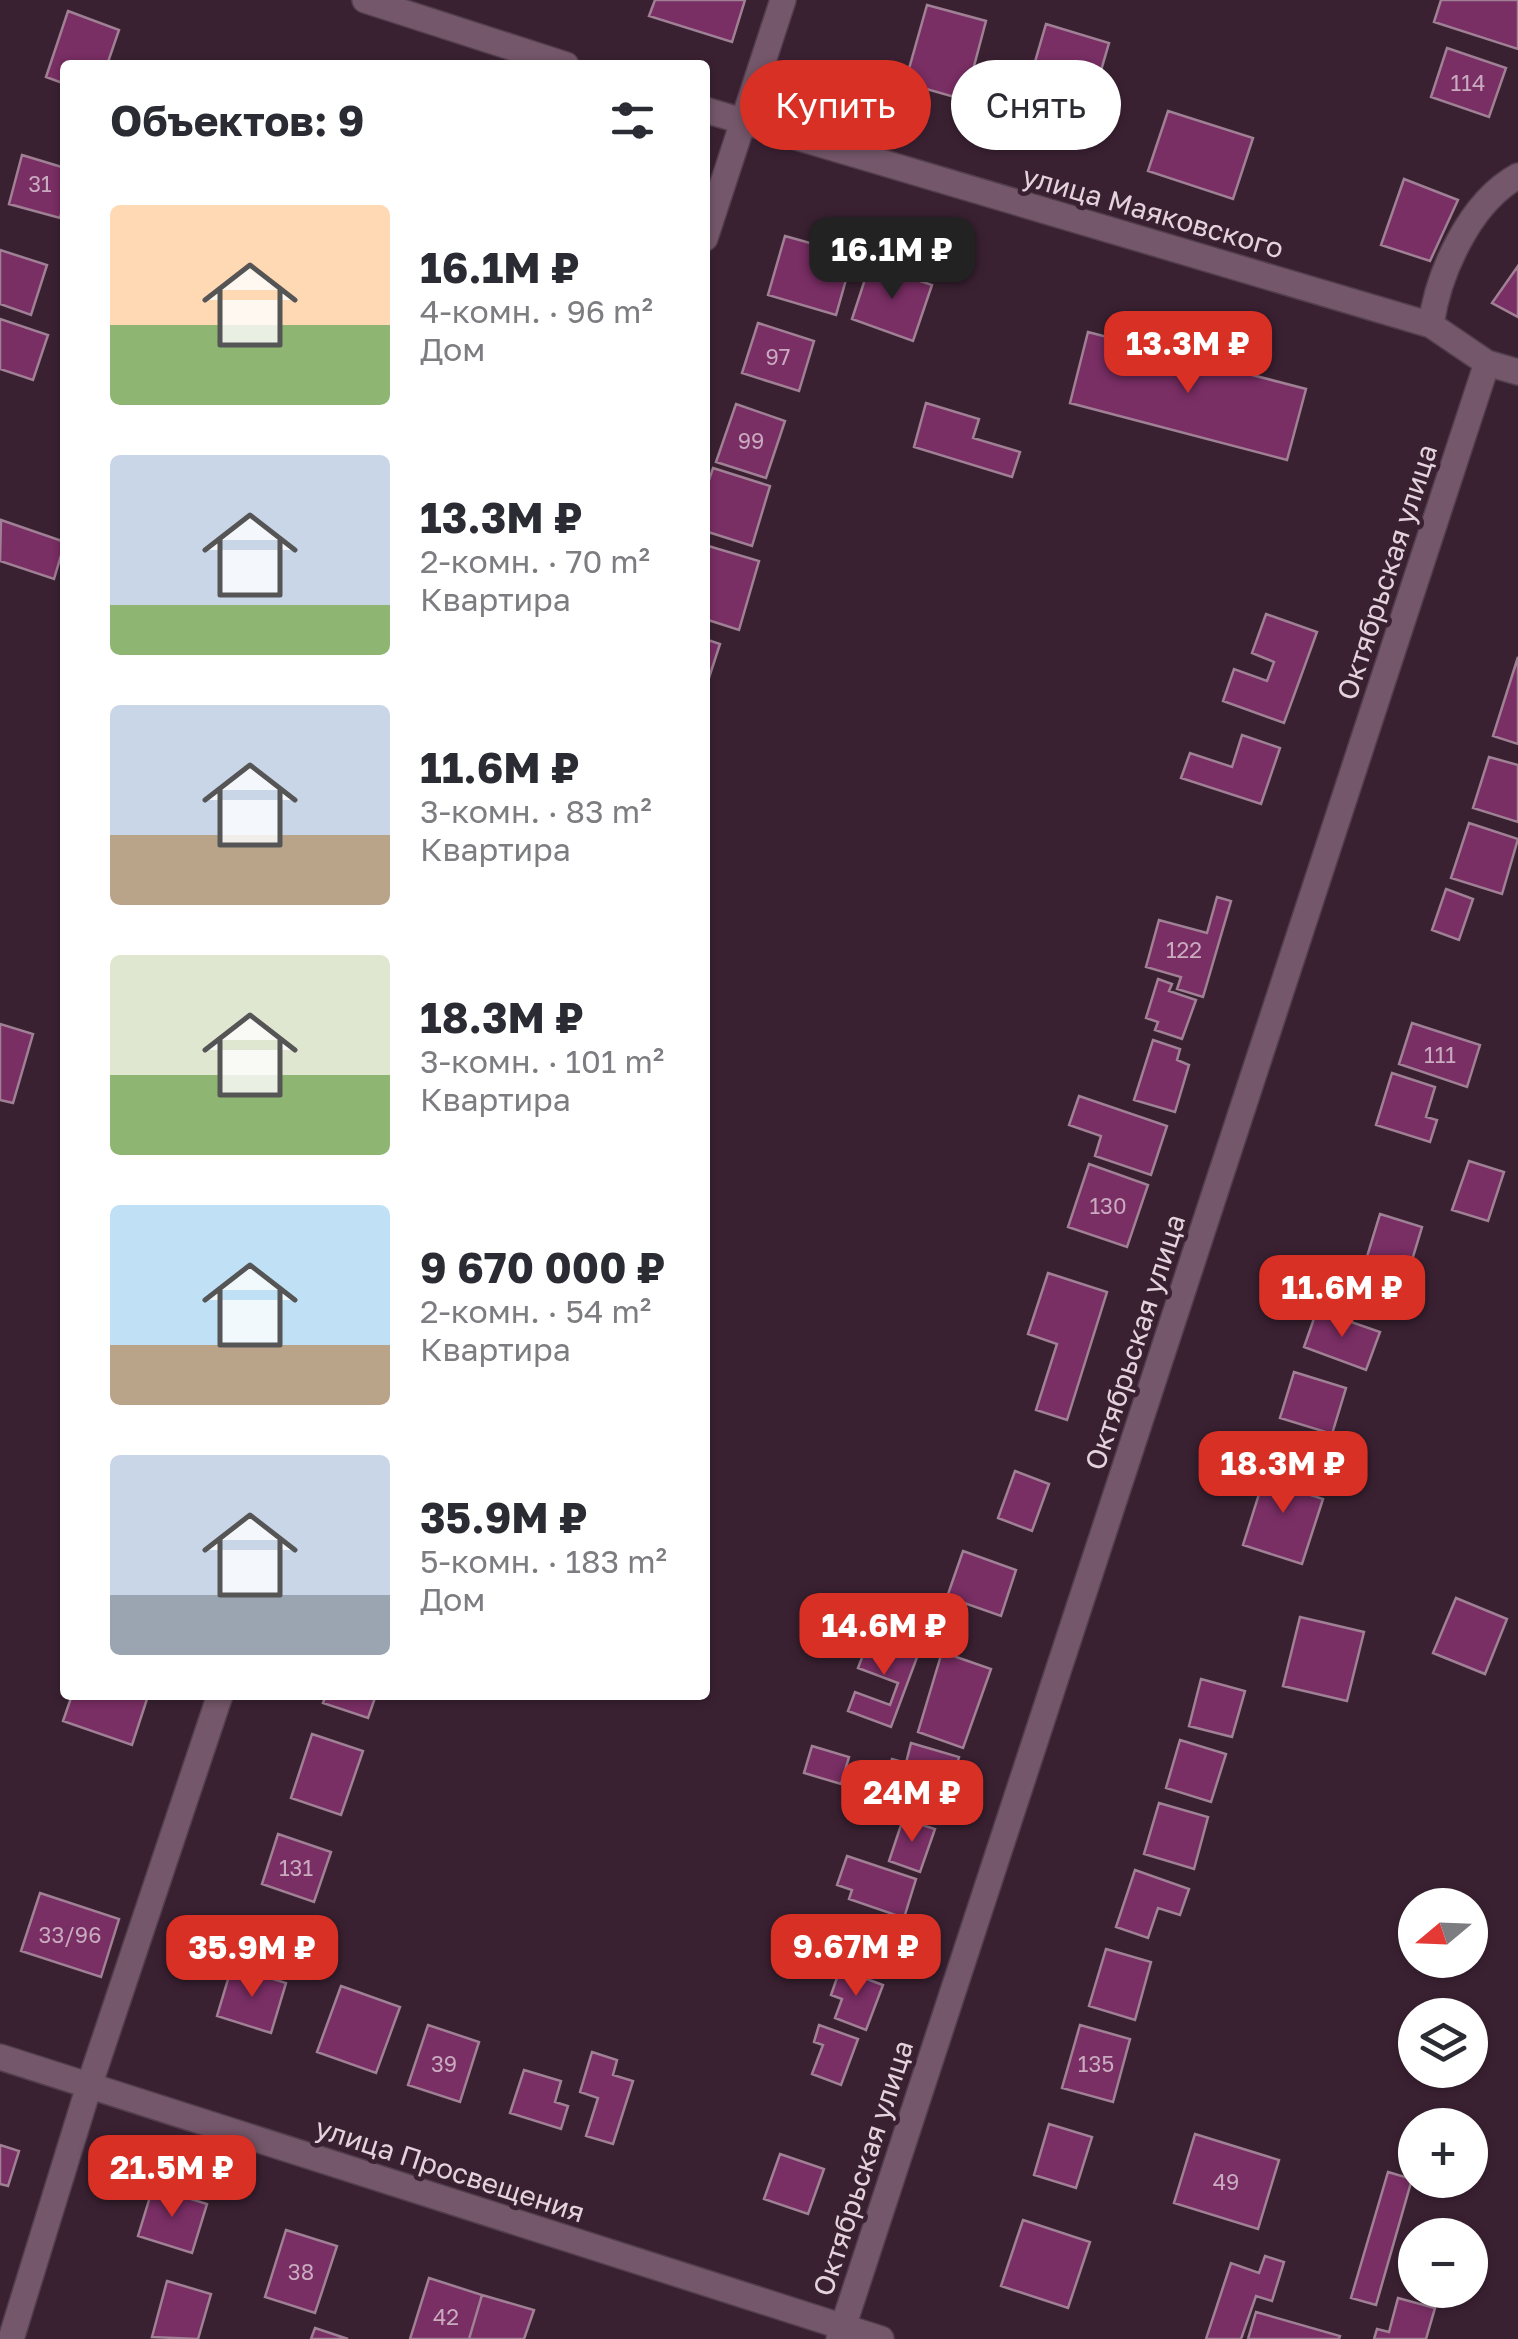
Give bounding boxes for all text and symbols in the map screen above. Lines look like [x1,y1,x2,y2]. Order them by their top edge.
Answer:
chip: Купить [740,60,931,150]
chip: Снять [951,60,1121,150]
house number: 114 [1451,69,1485,96]
icon: filters [605,93,660,148]
text: Объектов: 9 [110,95,365,145]
street label: улица Маяковского [1019,158,1287,265]
house number: 31 [28,170,52,197]
pin: 16.1M ₽ [800,217,984,302]
text: 16.1M ₽ [831,230,953,268]
text: 16.1M ₽ [420,242,580,292]
icon: home [190,245,310,365]
text: 4-комн. · 96 m² [420,292,653,330]
pin: 13.3M ₽ [1096,311,1280,396]
text: 13.3M ₽ [1126,324,1250,362]
text: Дом [420,330,485,368]
house number: 97 [766,343,790,370]
house number: 99 [738,427,764,454]
street label: Октябрьская улица [1330,440,1443,704]
text: 13.3M ₽ [420,492,583,542]
icon: home [190,495,310,615]
text: 2-комн. · 70 m² [420,542,650,580]
text: Квартира [420,580,571,618]
text: 11.6M ₽ [420,742,580,792]
icon: home [190,745,310,865]
text: 3-комн. · 83 m² [420,792,652,830]
text: Квартира [420,830,571,868]
house number: 122 [1166,936,1202,963]
text: 18.3M ₽ [420,992,584,1042]
icon: home [190,995,310,1115]
house number: 111 [1424,1041,1456,1068]
text: 3-комн. · 101 m² [420,1042,664,1080]
text: Квартира [420,1080,571,1118]
house number: 130 [1089,1192,1127,1219]
street label: Октябрьская улица [1078,1210,1191,1474]
text: 9 670 000 ₽ [420,1242,665,1292]
icon: home [190,1245,310,1365]
pin: 11.6M ₽ [1250,1255,1434,1340]
text: 11.6M ₽ [1281,1268,1403,1306]
text: 2-комн. · 54 m² [420,1292,651,1330]
text: Квартира [420,1330,571,1368]
pin: 18.3M ₽ [1191,1431,1375,1516]
text: 18.3M ₽ [1221,1444,1345,1482]
text: 35.9M ₽ [420,1492,588,1542]
icon: home [190,1495,310,1615]
text: 5-комн. · 183 m² [420,1542,667,1580]
text: Дом [420,1580,485,1618]
pin: 14.6M ₽ [792,1593,976,1678]
text: 14.6M ₽ [821,1606,947,1644]
pin: 24M ₽ [842,1760,982,1845]
text: 24M ₽ [863,1773,961,1811]
house number: 131 [279,1854,313,1881]
north arrow [1398,1888,1488,1978]
map controls [1398,1888,1488,2308]
pin: 9.67M ₽ [764,1914,948,1999]
pin: 35.9M ₽ [160,1915,344,2000]
house number: 33/96 [39,1921,101,1948]
text: 9.67M ₽ [793,1927,919,1965]
text: 35.9M ₽ [188,1928,316,1966]
button: layers [1398,1998,1488,2088]
street label: Октябрьская улица [806,2036,919,2300]
house number: 39 [431,2050,457,2077]
house number: 135 [1078,2050,1114,2077]
button: + [1398,2108,1488,2198]
street label: улица Просвещения [311,2110,589,2229]
pin: 21.5M ₽ [80,2135,264,2220]
text: 21.5M ₽ [110,2148,234,2186]
house number: 49 [1213,2168,1239,2195]
button: − [1398,2218,1488,2308]
house number: 38 [288,2258,314,2285]
house number: 42 [433,2303,459,2330]

